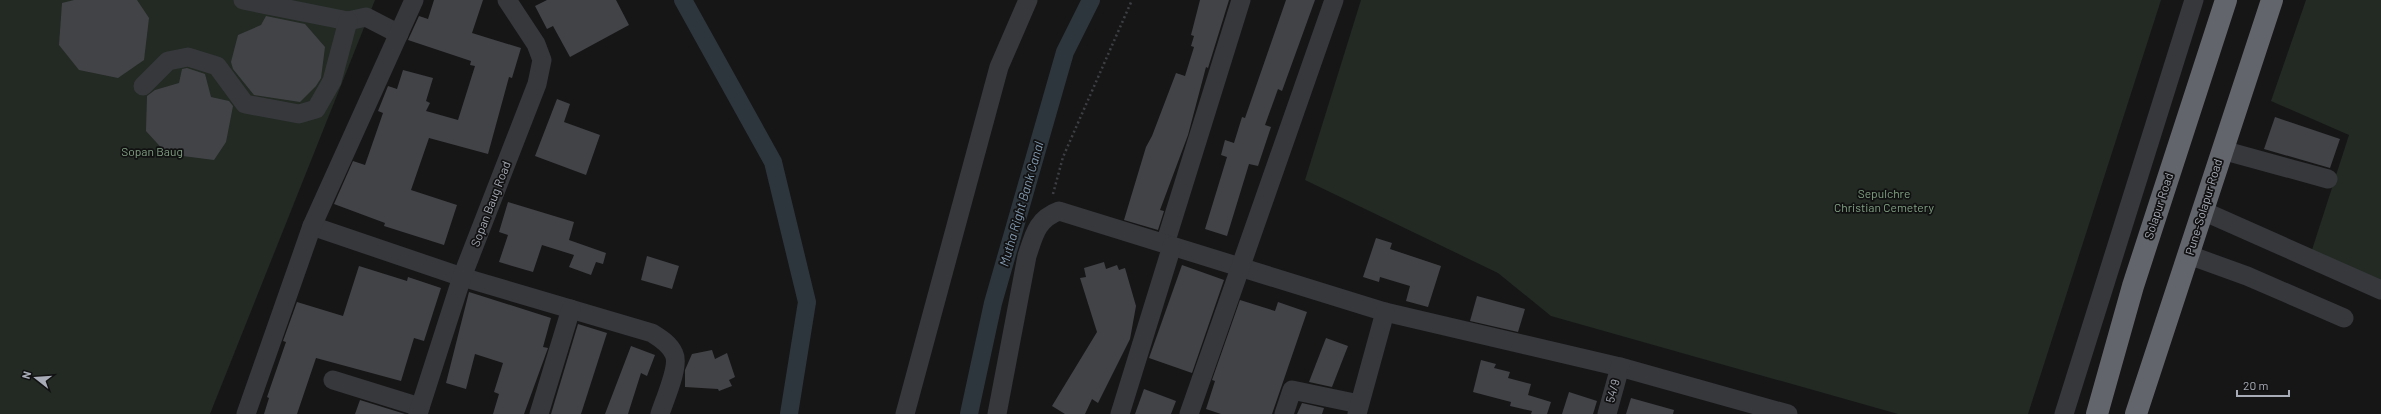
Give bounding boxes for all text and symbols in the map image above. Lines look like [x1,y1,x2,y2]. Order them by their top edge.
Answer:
water label: Mutha Right Bank Canal [995,140,1047,268]
park label: Sopan Baug [121,144,183,158]
street label: Pune-Solapur Road [2182,157,2224,256]
street label: Sopan Baug Road [467,159,513,248]
street label: Solapur Road [2141,171,2175,241]
park label: Sepulchre Christian Cemetery [1834,186,1934,214]
north arrow [16,358,56,398]
text: N [19,370,33,380]
scale bar [2237,372,2289,398]
street label: 54/9 [1602,377,1622,404]
text: 20 m [2243,378,2269,392]

